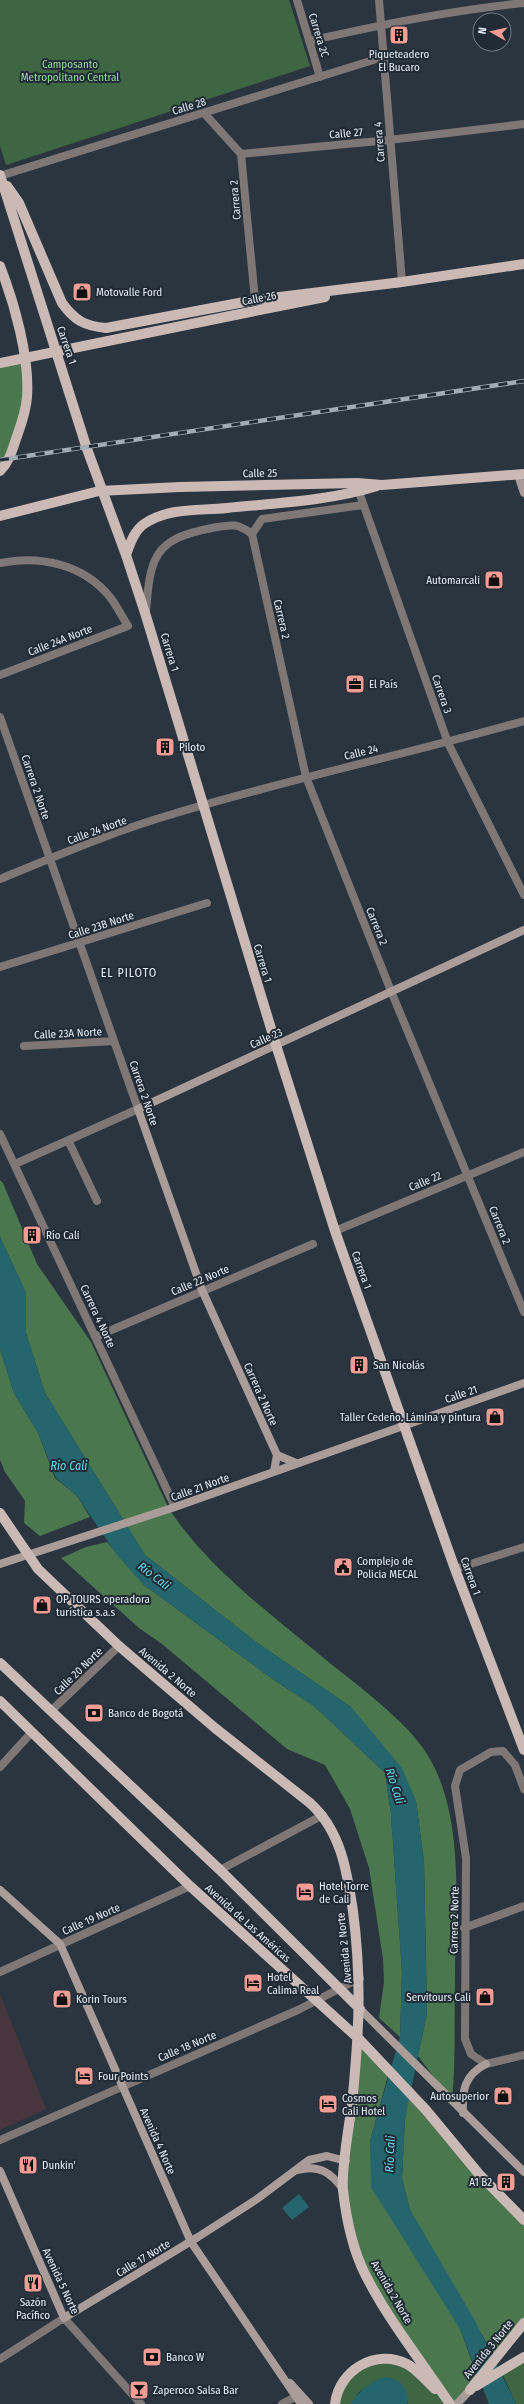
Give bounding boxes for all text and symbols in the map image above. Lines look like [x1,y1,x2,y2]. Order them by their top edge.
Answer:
street label: Carrera 2C [306,11,332,59]
north arrow [472,12,512,52]
building icon: Piqueteadero El Bucaro [388,24,410,46]
text: N [476,27,489,35]
place label: Piqueteadero El Bucaro [369,48,429,74]
park label: Camposanto Metropolitano Central [21,58,119,84]
street label: Calle 28 [171,95,208,118]
street label: Carrera 4 [371,121,388,163]
street label: Calle 27 [329,126,364,141]
street label: Carrera 2 [227,179,244,220]
shop icon: Motovalle Ford [71,281,93,303]
place label: Motovalle Ford [96,286,162,299]
street label: Calle 26 [241,289,278,308]
street label: Carrera 1 [54,324,79,366]
street label: Calle 25 [243,467,277,480]
shop icon: Automarcali [483,569,505,591]
place label: Automarcali [426,574,480,587]
street label: Carrera 2 [271,598,292,640]
street label: Calle 24A Norte [26,622,94,659]
street label: Carrera 1 [158,631,182,673]
office icon: El País [344,673,366,695]
street label: Carrera 3 [429,673,454,715]
place label: El País [369,678,398,691]
building icon: Piloto [154,736,176,758]
place label: Piloto [179,741,206,754]
street label: Calle 24 [343,742,380,763]
street label: Carrera 2 Norte [18,753,53,821]
street label: Calle 24 Norte [66,814,129,847]
street label: Carrera 2 [363,905,390,947]
street label: Calle 23B Norte [67,909,136,942]
street label: Carrera 1 [251,942,275,984]
district label: EL PILOTO [101,966,157,980]
street label: Calle 23A Norte [34,1025,102,1042]
street label: Calle 23 [248,1026,285,1051]
street label: Carrera 2 Norte [126,1059,161,1127]
street label: Calle 22 [407,1169,444,1194]
street label: Carrera 2 [486,1204,513,1246]
building icon: Río Cali [21,1224,43,1246]
place label: Río Cali [46,1229,80,1242]
street label: Carrera 1 [349,1249,374,1291]
street label: Calle 22 Norte [169,1262,231,1299]
street label: Carrera 4 Norte [77,1283,118,1350]
building icon: San Nicolás [348,1354,370,1376]
place label: San Nicolás [373,1359,425,1372]
street label: Carrera 2 Norte [241,1361,280,1428]
street label: Calle 21 [443,1383,479,1406]
shop icon: Taller Cedeño. Lámina y pintura [484,1406,506,1428]
place label: Taller Cedeño. Lámina y pintura [340,1411,481,1424]
water label: Rio Cali [51,1459,87,1473]
street label: Calle 21 Norte [169,1471,231,1504]
place label: Complejo de Policia MECAL [357,1555,419,1581]
street label: Carrera 1 [458,1555,483,1597]
public building icon: Complejo de Policia MECAL [332,1556,354,1578]
water label: Río Cali [135,1559,173,1593]
place label: OP TOURS operadora turística s.a.s [56,1593,150,1619]
shop icon: OP TOURS operadora turística s.a.s [31,1594,53,1616]
street label: Calle 20 Norte [51,1645,105,1698]
street label: Avenida 2 Norte [136,1645,199,1700]
bank icon: Banco de Bogotá [83,1702,105,1724]
place label: Banco de Bogotá [108,1707,183,1720]
water label: Río Cali [383,1766,407,1806]
place label: Hotel Torre de Cali [319,1880,369,1906]
street label: Avenida de Las Américas [202,1881,293,1965]
hotel icon: Hotel Torre de Cali [294,1881,316,1903]
street label: Carrera 2 Norte [447,1886,462,1954]
street label: Calle 19 Norte [60,1901,122,1938]
street label: Avenida 2 Norte [334,1912,355,1984]
place label: Hotel Calima Real [267,1971,319,1997]
hotel icon: Hotel Calima Real [242,1972,264,1994]
shop icon: Servitours Cali [474,1986,496,2008]
shop icon: Korin Tours [51,1988,73,2010]
place label: Servitours Cali [406,1991,471,2004]
place label: Korin Tours [76,1993,127,2006]
street label: Calle 18 Norte [156,2028,218,2065]
hotel icon: Four Points [73,2065,95,2087]
place label: Four Points [98,2070,149,2083]
shop icon: Autosuperior [492,2085,514,2107]
place label: Autosuperior [430,2090,489,2103]
place label: Cosmos Cali Hotel [342,2092,385,2118]
hotel icon: Cosmos Cali Hotel [317,2093,339,2115]
street label: Avenida 4 Norte [137,2106,178,2177]
water label: Río Cali [382,2135,398,2173]
restaurant icon: Dunkin' [17,2154,39,2176]
place label: Dunkin' [42,2159,76,2172]
building icon: A1 B2 [495,2171,517,2193]
place label: A1 B2 [469,2176,492,2189]
street label: Calle 17 Norte [114,2237,173,2280]
street label: Avenida 5 Norte [40,2246,82,2316]
street label: Avenida 2 Norte [368,2258,415,2326]
restaurant icon: Sazón Pacífico [22,2272,44,2294]
place label: Sazón Pacífico [16,2296,50,2322]
street label: Avenida 3 Norte [461,2318,516,2381]
bank icon: Banco W [141,2346,163,2368]
place label: Banco W [166,2351,204,2364]
bar icon: Zaperoco Salsa Bar [128,2379,150,2401]
place label: Zaperoco Salsa Bar [153,2384,239,2397]

